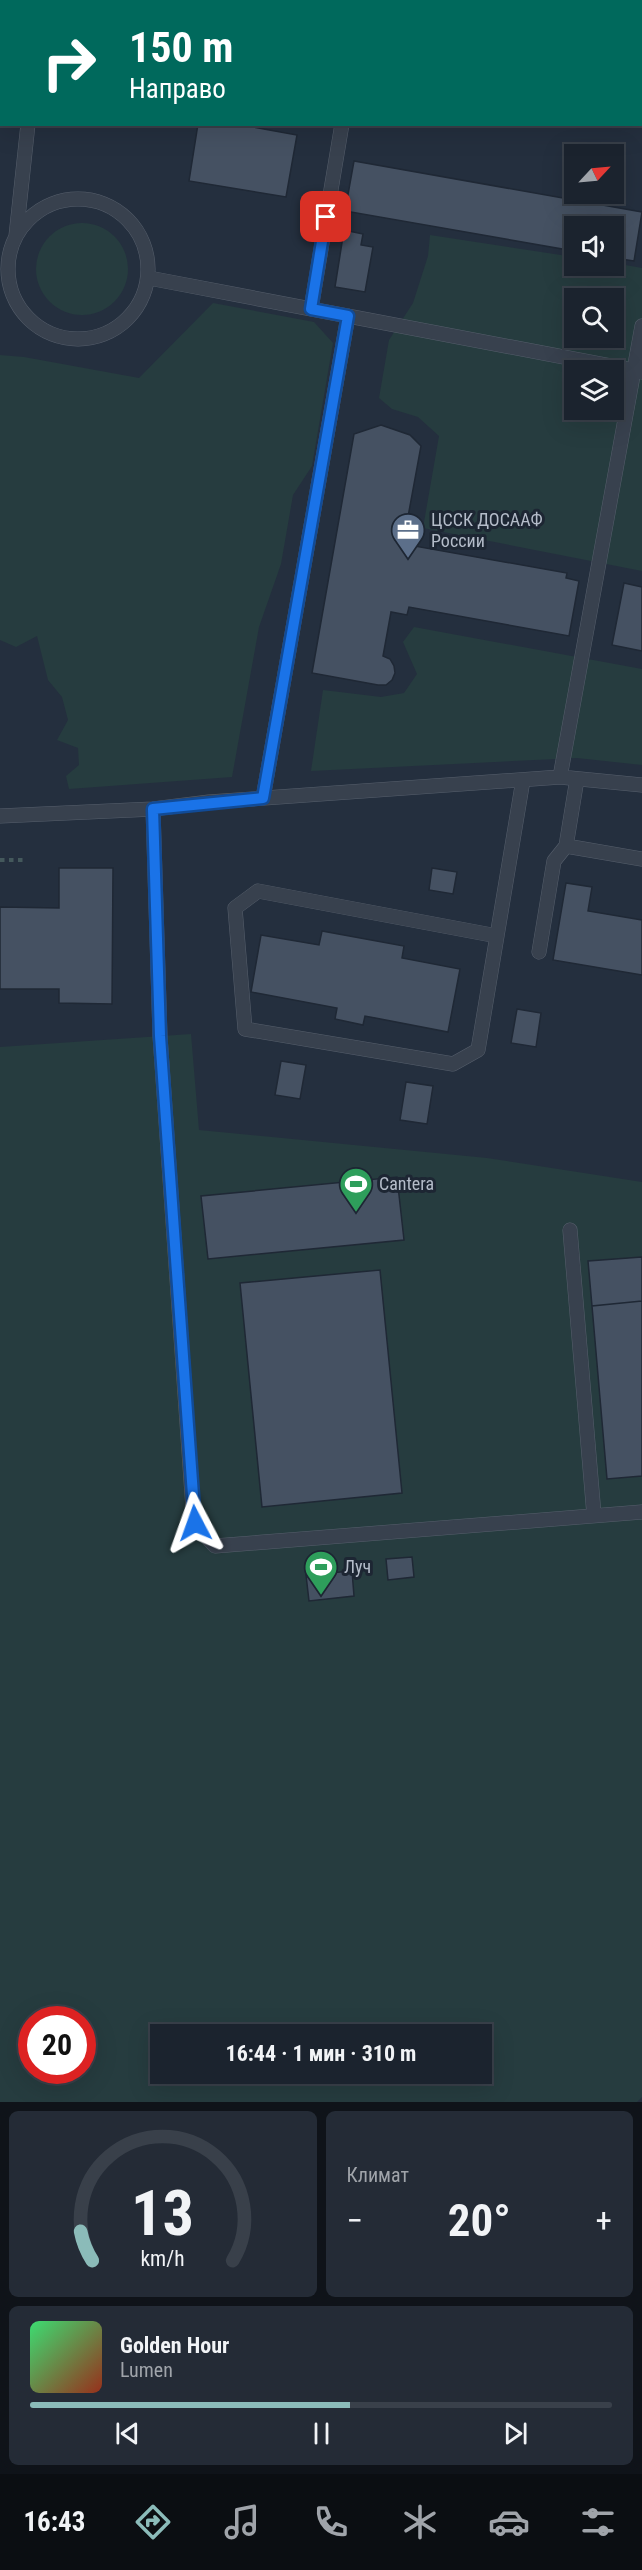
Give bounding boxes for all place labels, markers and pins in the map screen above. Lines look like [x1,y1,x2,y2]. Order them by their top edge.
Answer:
pin [300,191,351,242]
place label: ЦССК ДОСААФ России [431,509,543,551]
office icon: ЦССК ДОСААФ России [390,512,426,559]
sports icon: Cantera [338,1166,374,1213]
place label: Cantera [379,1173,434,1194]
sports icon: Луч [303,1549,339,1596]
place label: Луч [344,1556,371,1577]

